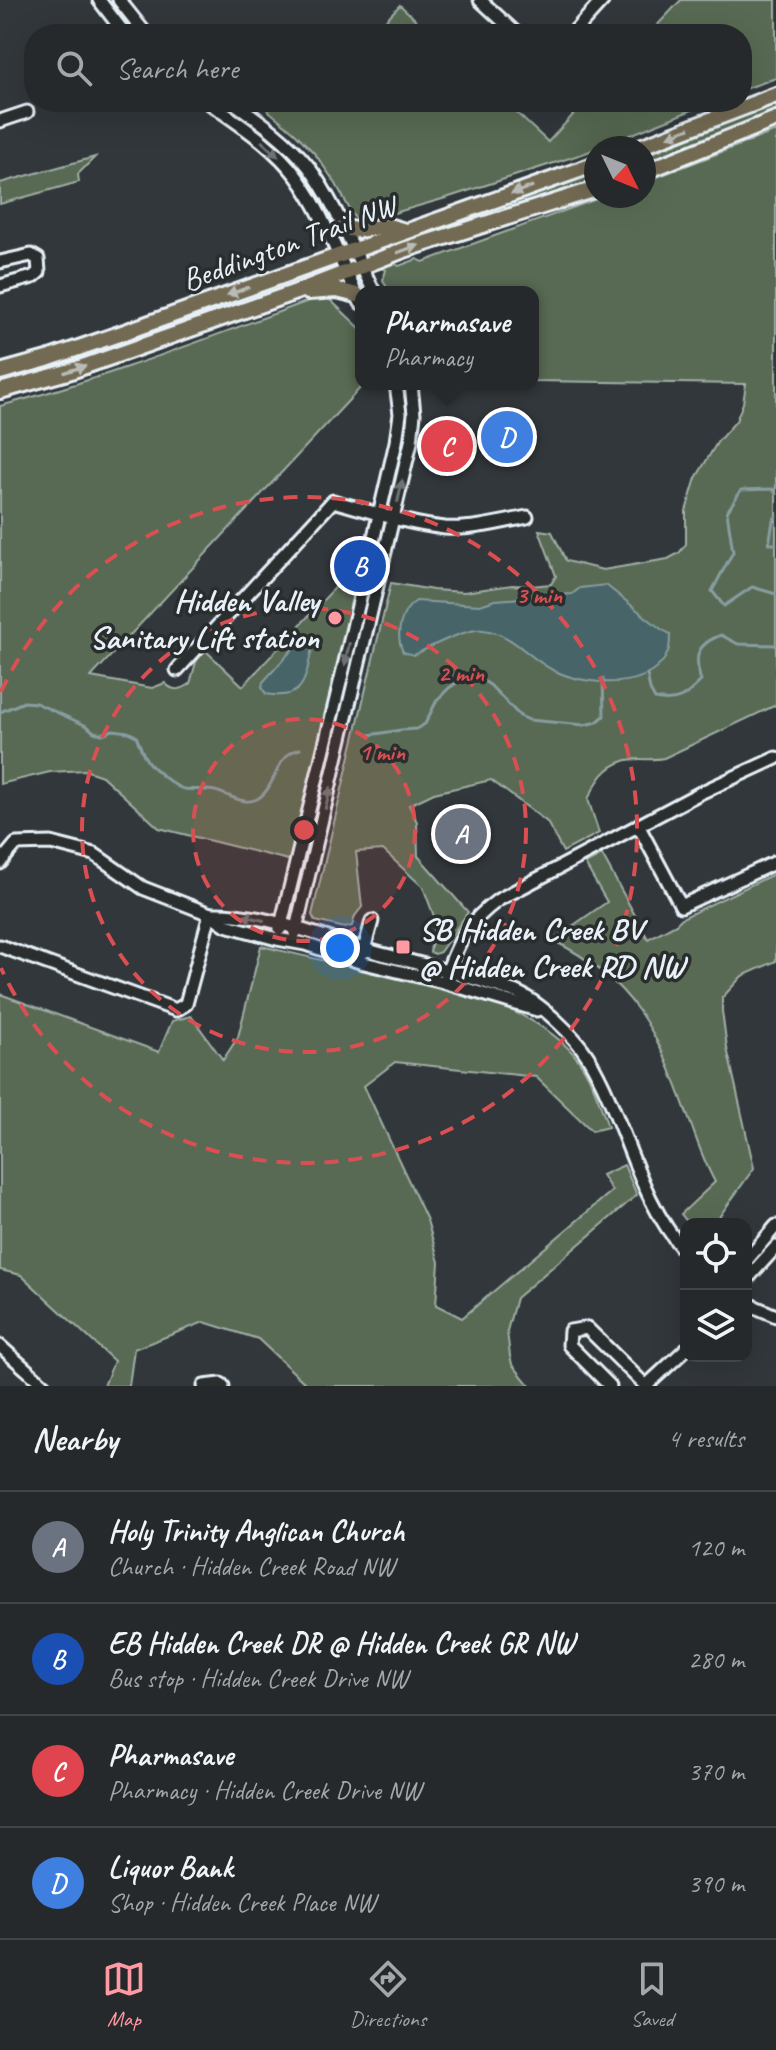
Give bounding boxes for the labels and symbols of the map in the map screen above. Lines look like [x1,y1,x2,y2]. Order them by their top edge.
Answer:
one-way arrow [667,126,691,139]
north arrow [584,136,656,208]
one-way arrow [260,139,279,158]
street label: Beddington Trail NW [176,184,405,301]
one-way arrow [510,184,534,196]
one-way arrow [397,242,421,254]
one-way arrow [226,285,250,298]
one-way arrow [63,362,87,375]
pin: D [481,407,533,467]
pin: C [421,416,473,476]
one-way arrow [394,478,407,503]
pin: B [334,536,386,596]
place label: Hidden Valley Sanitary Lift station [89,580,322,658]
text: 3 min [516,580,563,610]
marker: Hidden Valley Sanitary Lift station [326,609,344,627]
one-way arrow [340,642,353,667]
text: 2 min [438,658,485,688]
text: 1 min [359,737,406,767]
one-way arrow [322,786,334,811]
pin: A [435,804,487,864]
centre of rings [290,816,318,844]
place label: SB Hidden Creek BV @ Hidden Creek RD NW [419,909,688,987]
one-way arrow [241,911,266,924]
your location [320,928,360,968]
marker: SB Hidden Creek BV @ Hidden Creek RD NW [394,938,412,956]

